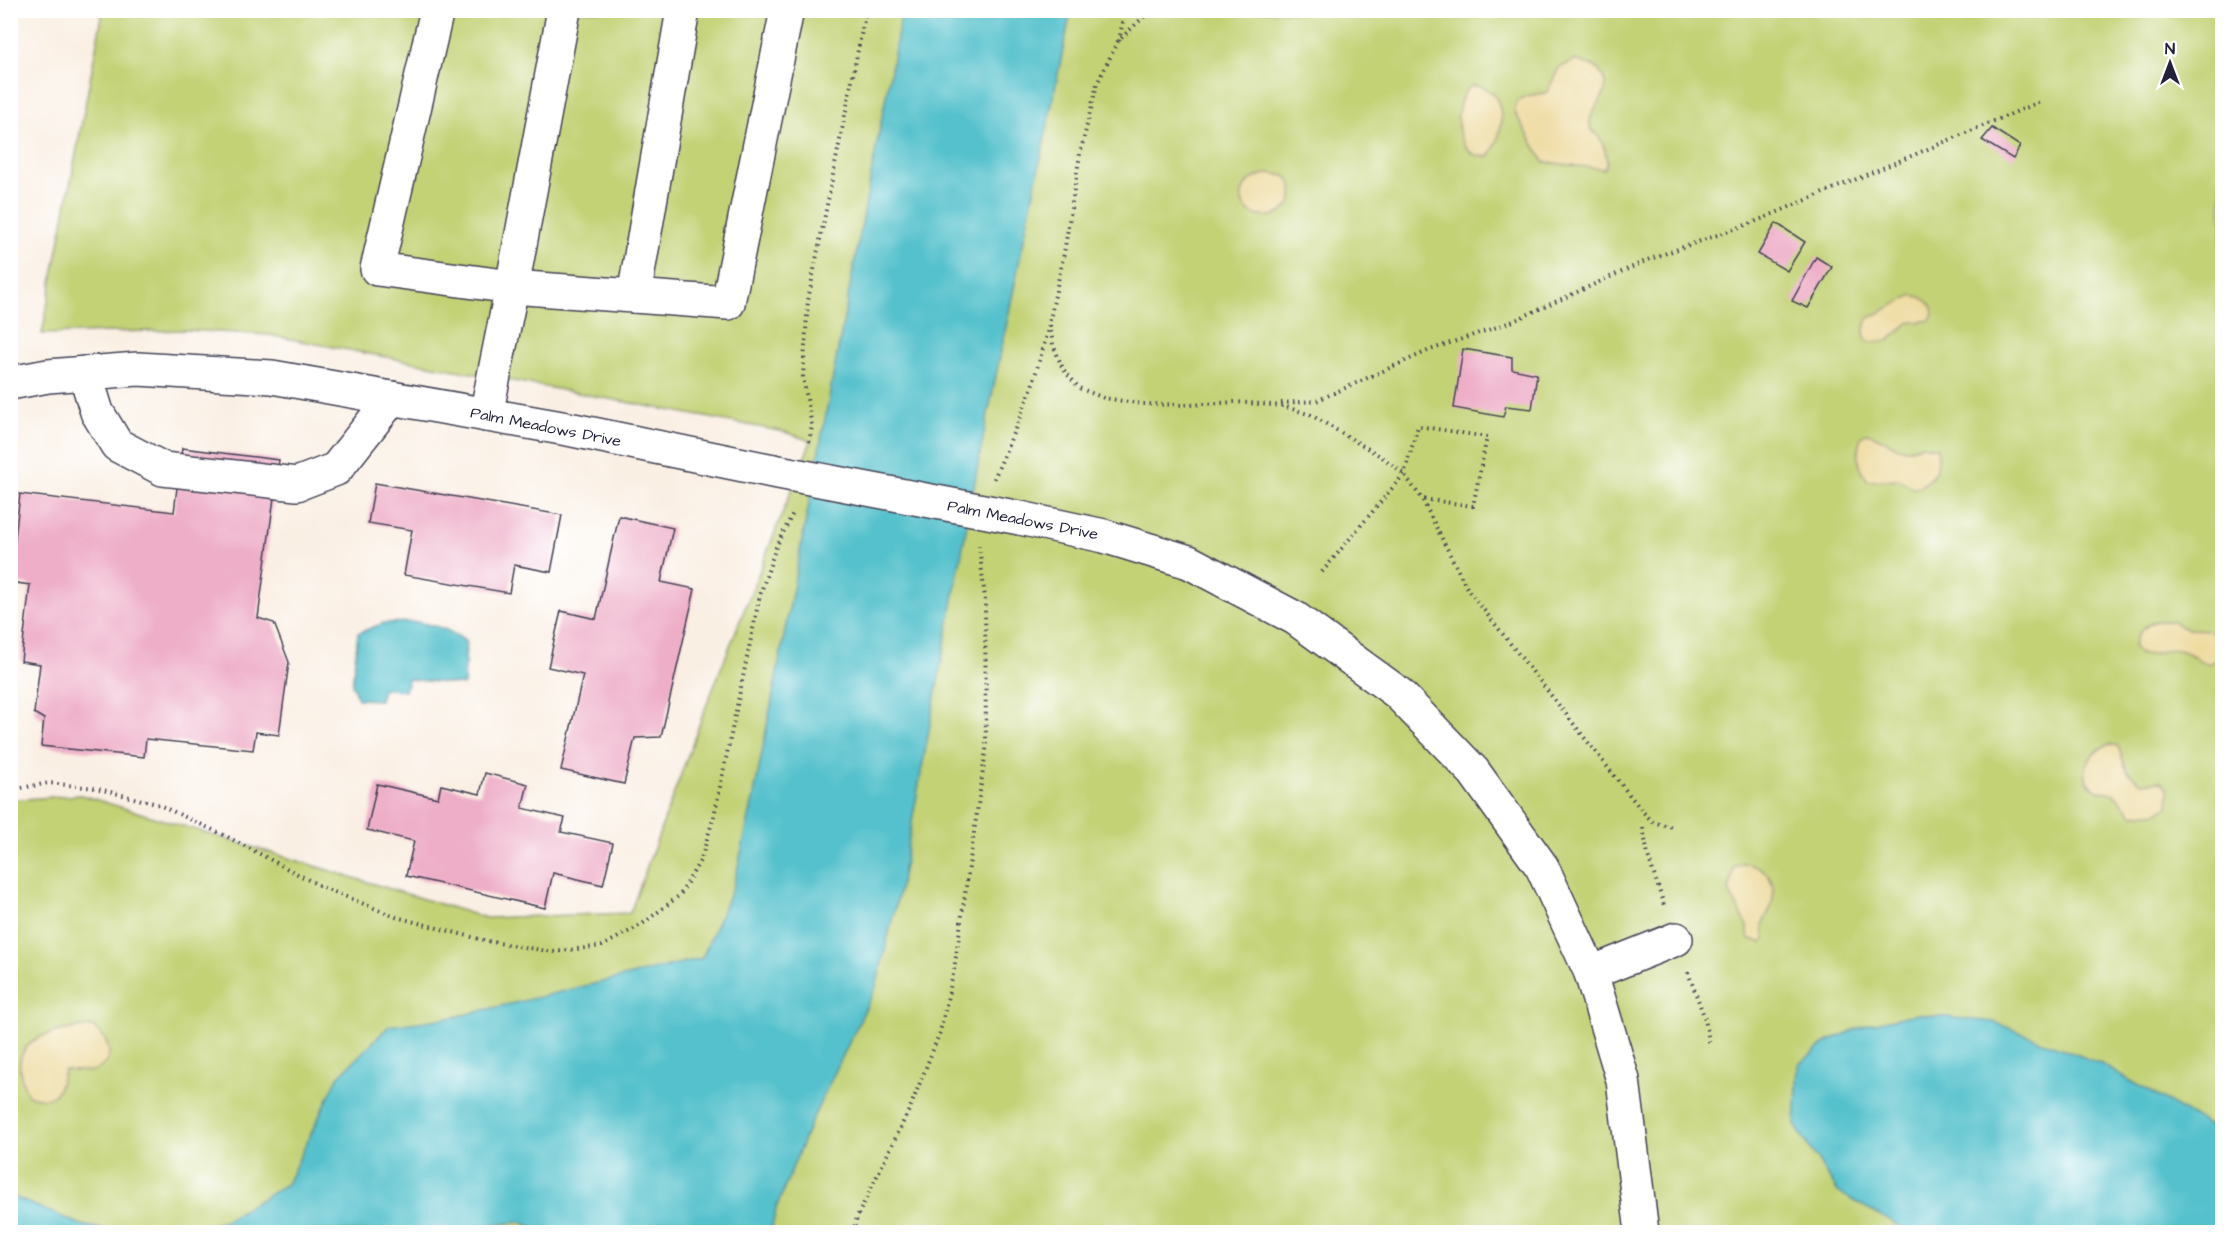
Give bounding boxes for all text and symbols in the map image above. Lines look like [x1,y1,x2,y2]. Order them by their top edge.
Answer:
north arrow [2140,33,2200,93]
text: N [2165,38,2175,60]
street label: Palm Meadows Drive [469,402,623,452]
street label: Palm Meadows Drive [946,495,1100,545]

